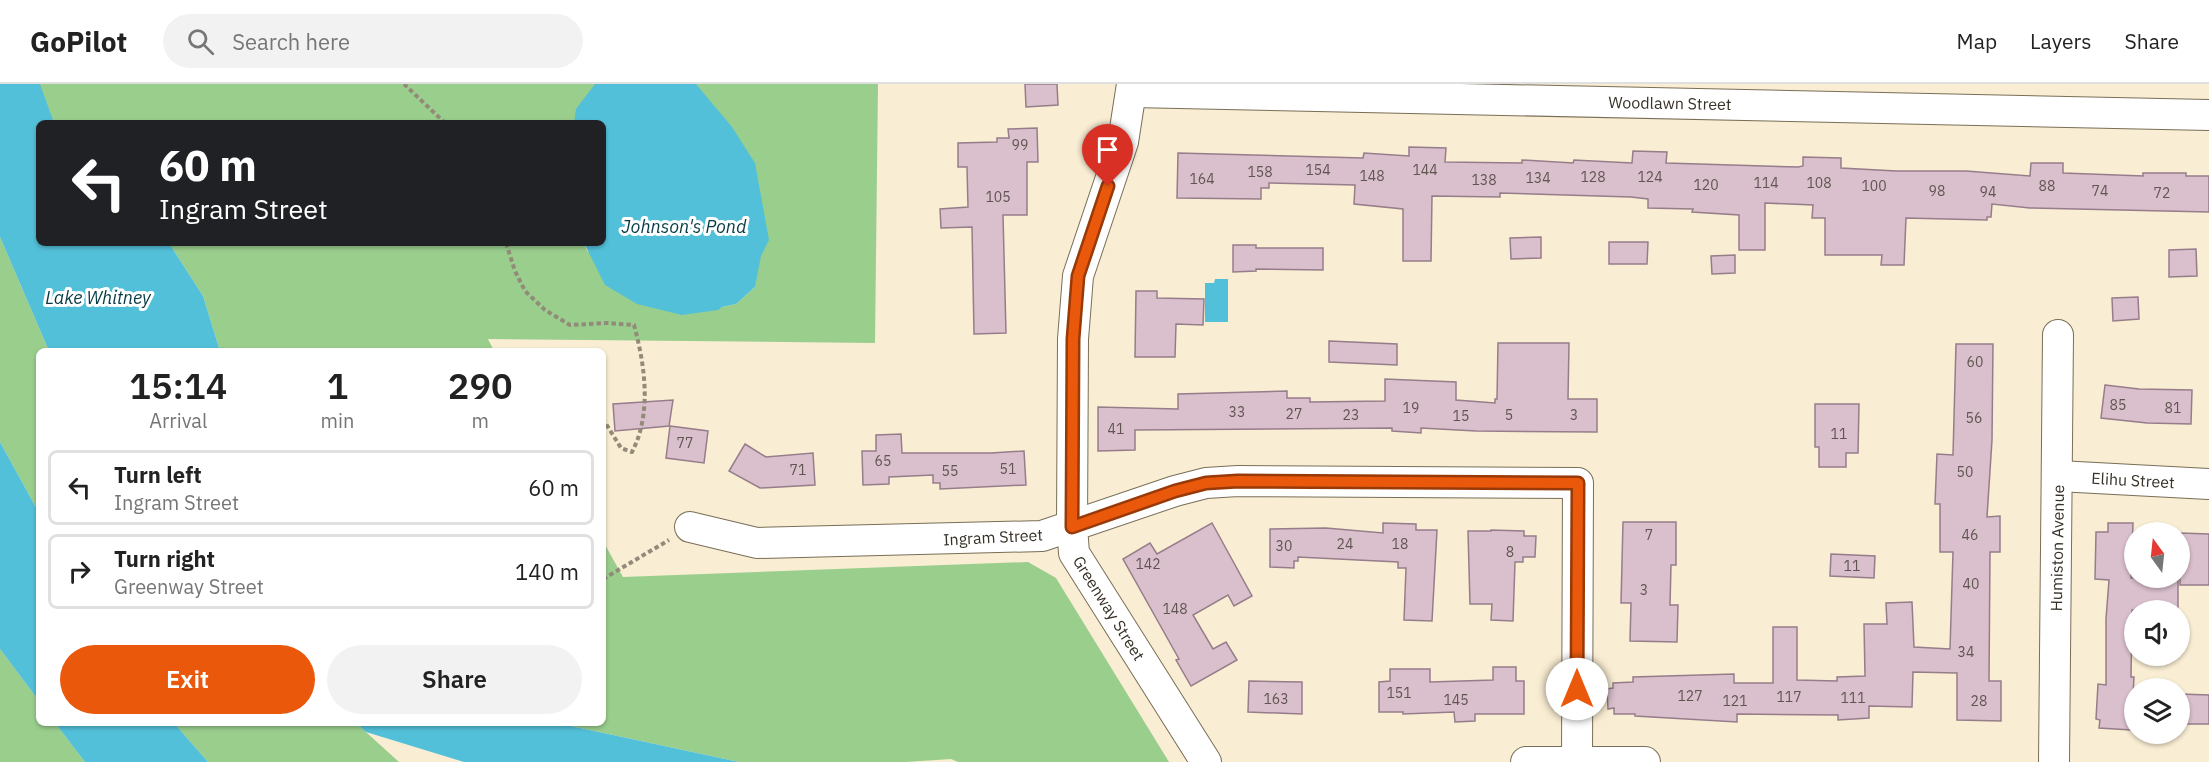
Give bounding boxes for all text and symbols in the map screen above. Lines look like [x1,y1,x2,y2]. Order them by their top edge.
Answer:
search box [163,14,583,68]
text: GoPilot [30,23,127,60]
icon: search [184,25,217,58]
text: Search here [232,27,350,56]
text: Map [1957,27,1997,55]
text: Layers [2030,27,2092,55]
text: Share [2125,27,2179,55]
street label: Woodlawn Street [1608,92,1732,114]
pin [1082,124,1133,186]
icon: arrive [1091,133,1124,166]
house number: 99 [1012,136,1028,154]
text: 60 m [159,138,257,193]
icon: left [60,144,138,222]
house number: 154 [1305,161,1331,179]
house number: 144 [1412,161,1438,179]
house number: 158 [1247,163,1273,181]
house number: 148 [1359,167,1385,185]
house number: 128 [1580,168,1606,186]
house number: 124 [1637,168,1663,186]
house number: 134 [1525,169,1551,187]
house number: 164 [1189,170,1215,188]
house number: 138 [1471,171,1497,189]
house number: 114 [1753,174,1779,192]
house number: 108 [1806,174,1832,192]
house number: 120 [1693,176,1719,194]
house number: 100 [1861,177,1887,195]
house number: 88 [2039,177,2055,195]
house number: 98 [1929,182,1945,200]
house number: 74 [2092,182,2108,200]
house number: 94 [1980,183,1996,201]
house number: 72 [2154,184,2170,202]
house number: 105 [985,188,1011,206]
text: Ingram Street [159,191,328,226]
water label: Johnson's Pond [622,215,747,238]
water label: Lake Whitney [45,286,152,309]
house number: 60 [1967,353,1983,371]
text: 15:14 [129,362,227,409]
text: 1 [327,362,348,409]
text: 290 [448,362,513,409]
house number: 85 [2110,396,2126,414]
house number: 19 [1403,399,1419,417]
house number: 81 [2165,399,2181,417]
house number: 33 [1229,403,1245,421]
house number: 27 [1286,405,1302,423]
house number: 23 [1343,406,1359,424]
house number: 5 [1505,406,1513,424]
house number: 3 [1570,406,1578,424]
text: Arrival [149,407,207,434]
text: min [321,407,354,434]
text: m [471,407,489,434]
house number: 15 [1453,407,1469,425]
house number: 56 [1966,409,1982,427]
house number: 41 [1108,420,1124,438]
house number: 11 [1831,425,1847,443]
house number: 77 [677,434,693,452]
house number: 65 [875,452,891,470]
text: Turn left [114,460,202,489]
house number: 51 [1000,460,1016,478]
house number: 71 [790,461,806,479]
house number: 55 [942,462,958,480]
house number: 50 [1957,463,1973,481]
street label: Elihu Street [2091,468,2175,492]
icon: left [63,471,96,504]
text: 60 m [528,473,579,502]
street label: Humiston Avenue [2046,484,2068,612]
text: Ingram Street [114,489,239,516]
north arrow [2124,522,2190,588]
map controls [2124,522,2190,744]
street label: Ingram Street [943,524,1043,550]
house number: 7 [1645,526,1653,544]
house number: 46 [1962,526,1978,544]
house number: 24 [1337,535,1353,553]
house number: 18 [1392,535,1408,553]
house number: 30 [1276,537,1292,555]
house number: 8 [1506,543,1514,561]
text: Turn right [114,544,215,573]
street label: Greenway Street [1069,552,1149,664]
icon: right [63,555,96,588]
house number: 142 [1135,555,1161,573]
text: 140 m [515,557,579,586]
house number: 11 [1844,557,1860,575]
text: Greenway Street [114,573,264,600]
house number: 40 [1963,575,1979,593]
house number: 3 [1640,581,1648,599]
house number: 148 [1162,600,1188,618]
button: sound [2124,600,2190,666]
house number: 34 [1958,643,1974,661]
button: Exit [60,645,315,714]
button: Share [327,645,582,714]
position arrow [1545,657,1609,721]
button: layers [2124,678,2190,744]
house number: 151 [1386,684,1412,702]
house number: 127 [1677,687,1703,705]
house number: 117 [1776,688,1802,706]
house number: 111 [1840,689,1866,707]
house number: 163 [1263,690,1289,708]
house number: 145 [1443,691,1469,709]
house number: 121 [1722,692,1748,710]
house number: 28 [1971,692,1987,710]

